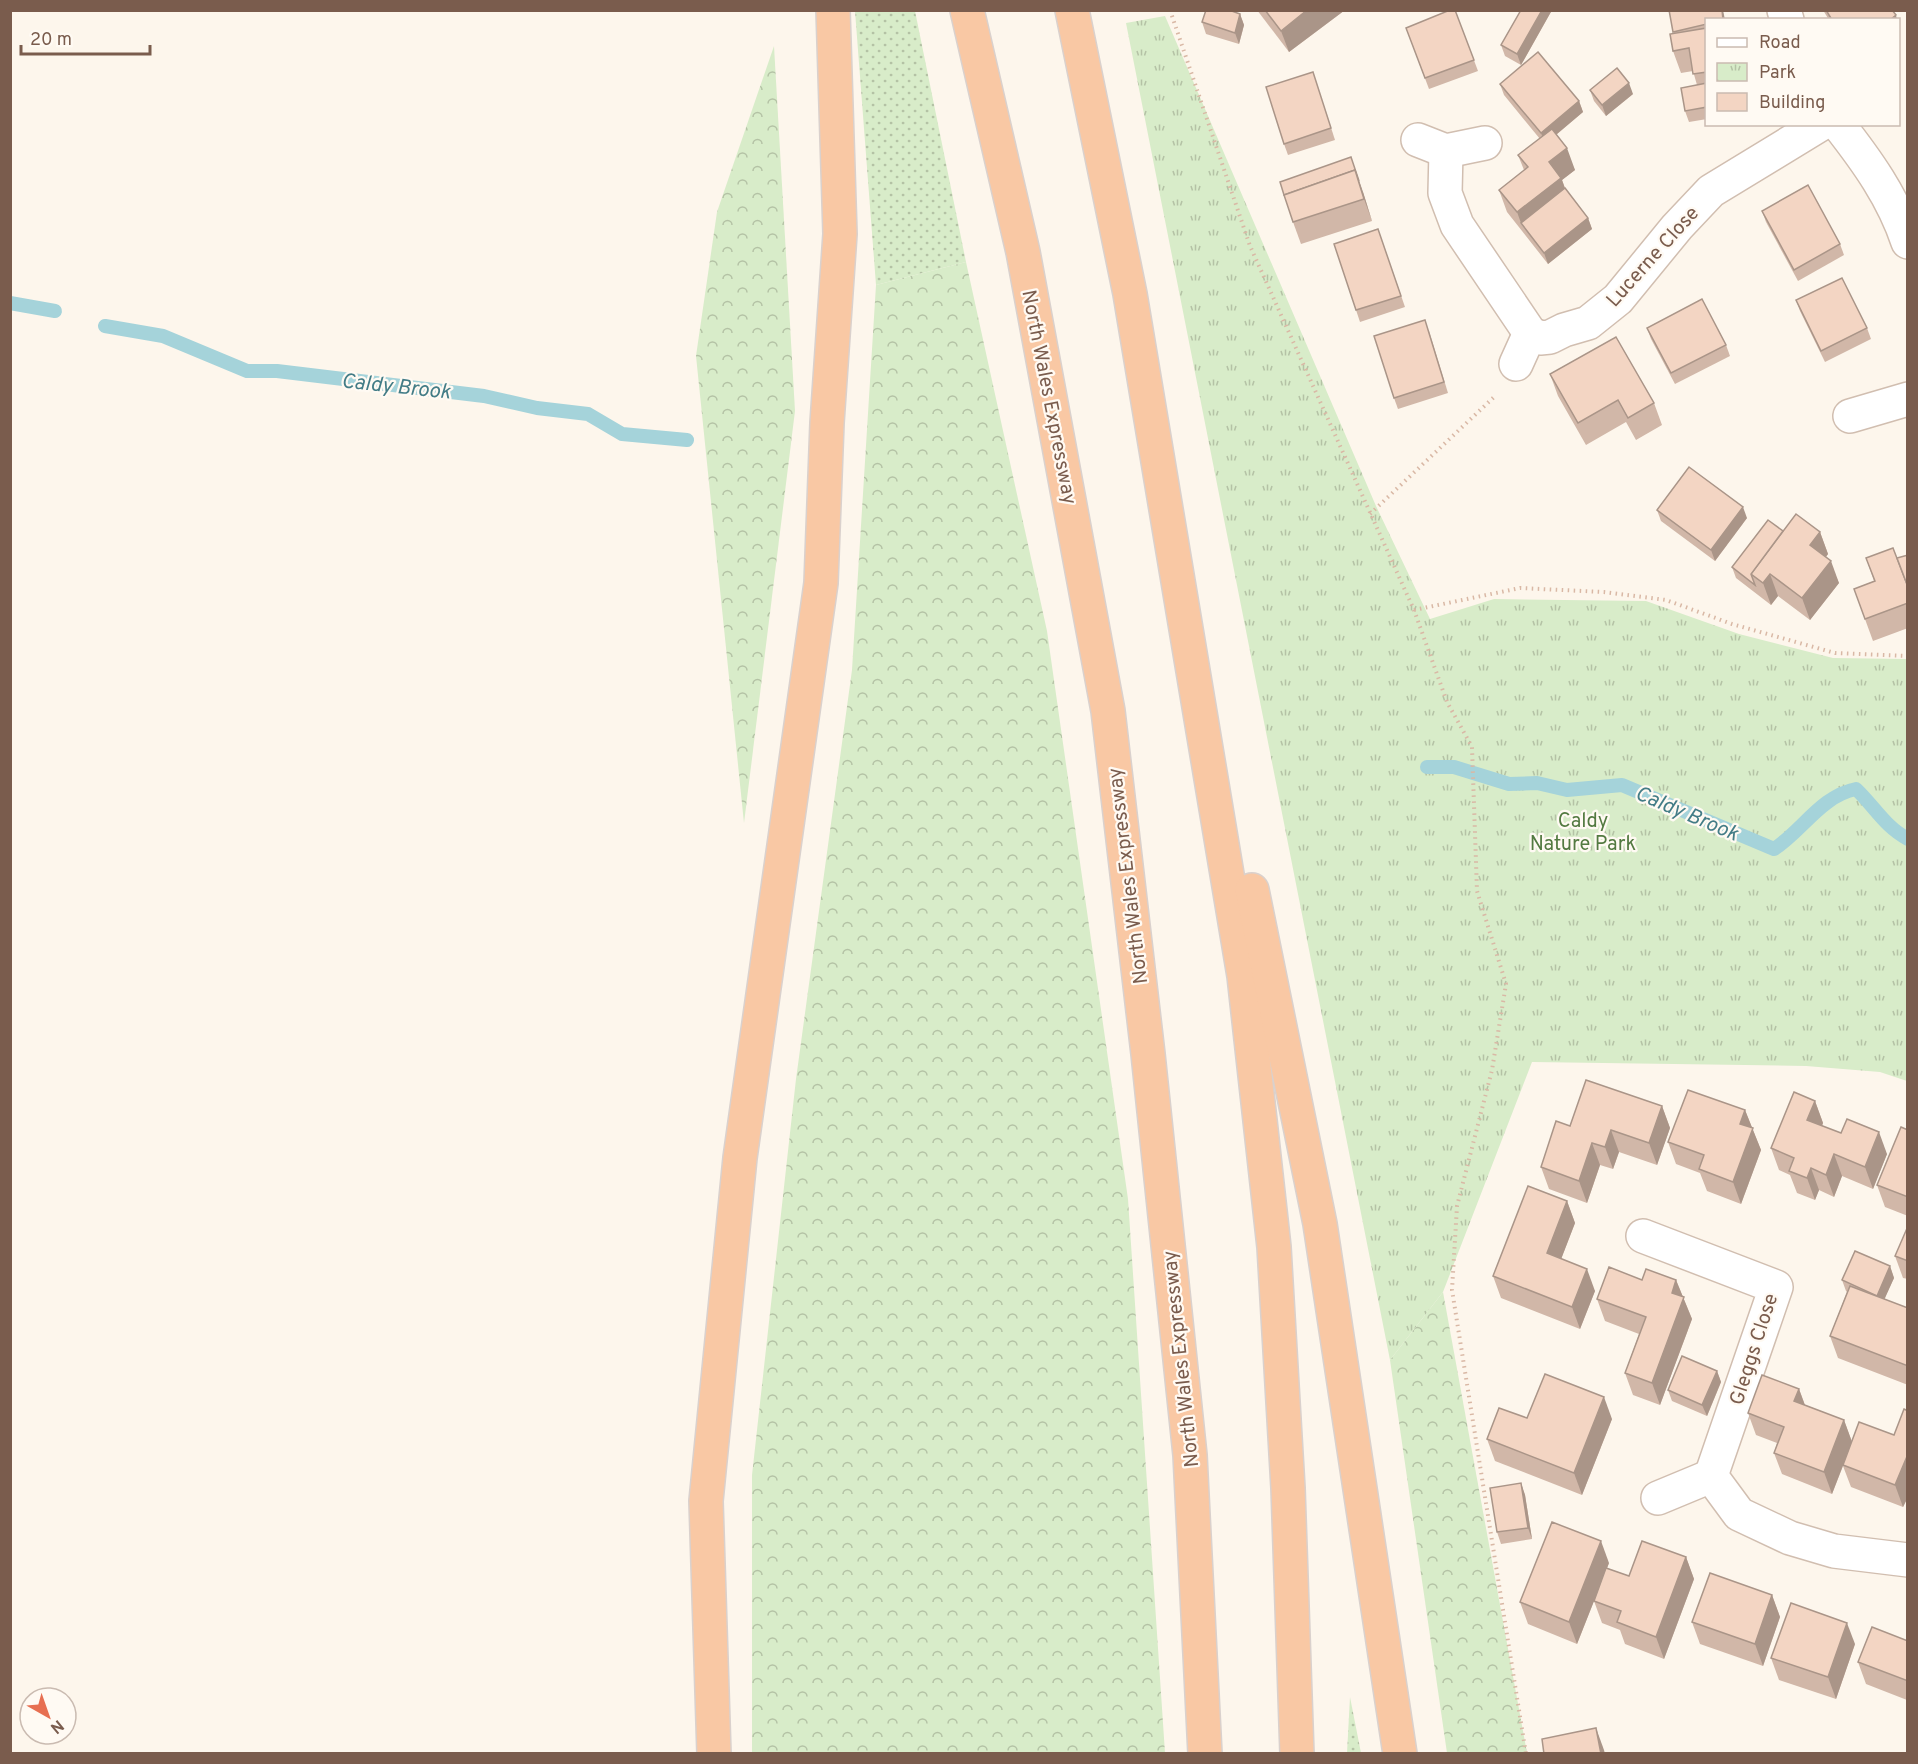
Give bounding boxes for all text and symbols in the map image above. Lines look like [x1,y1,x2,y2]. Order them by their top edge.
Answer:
scale bar [21,18,150,56]
legend [1705,18,1900,126]
text: 20 m [30,29,72,52]
text: Road [1759,32,1801,55]
text: Park [1759,62,1796,85]
text: Building [1759,92,1825,115]
street label: Lucerne Close [1601,201,1706,313]
street label: North Wales Expressway [1014,288,1082,507]
water label: Caldy Brook [340,368,452,407]
street label: North Wales Expressway [1103,766,1155,986]
water label: Caldy Brook [1631,781,1743,848]
park label: Caldy Nature Park [1530,809,1636,858]
street label: North Wales Expressway [1158,1249,1206,1469]
street label: Gleggs Close [1725,1291,1785,1409]
north arrow [18,1686,78,1746]
text: N [46,1715,67,1737]

